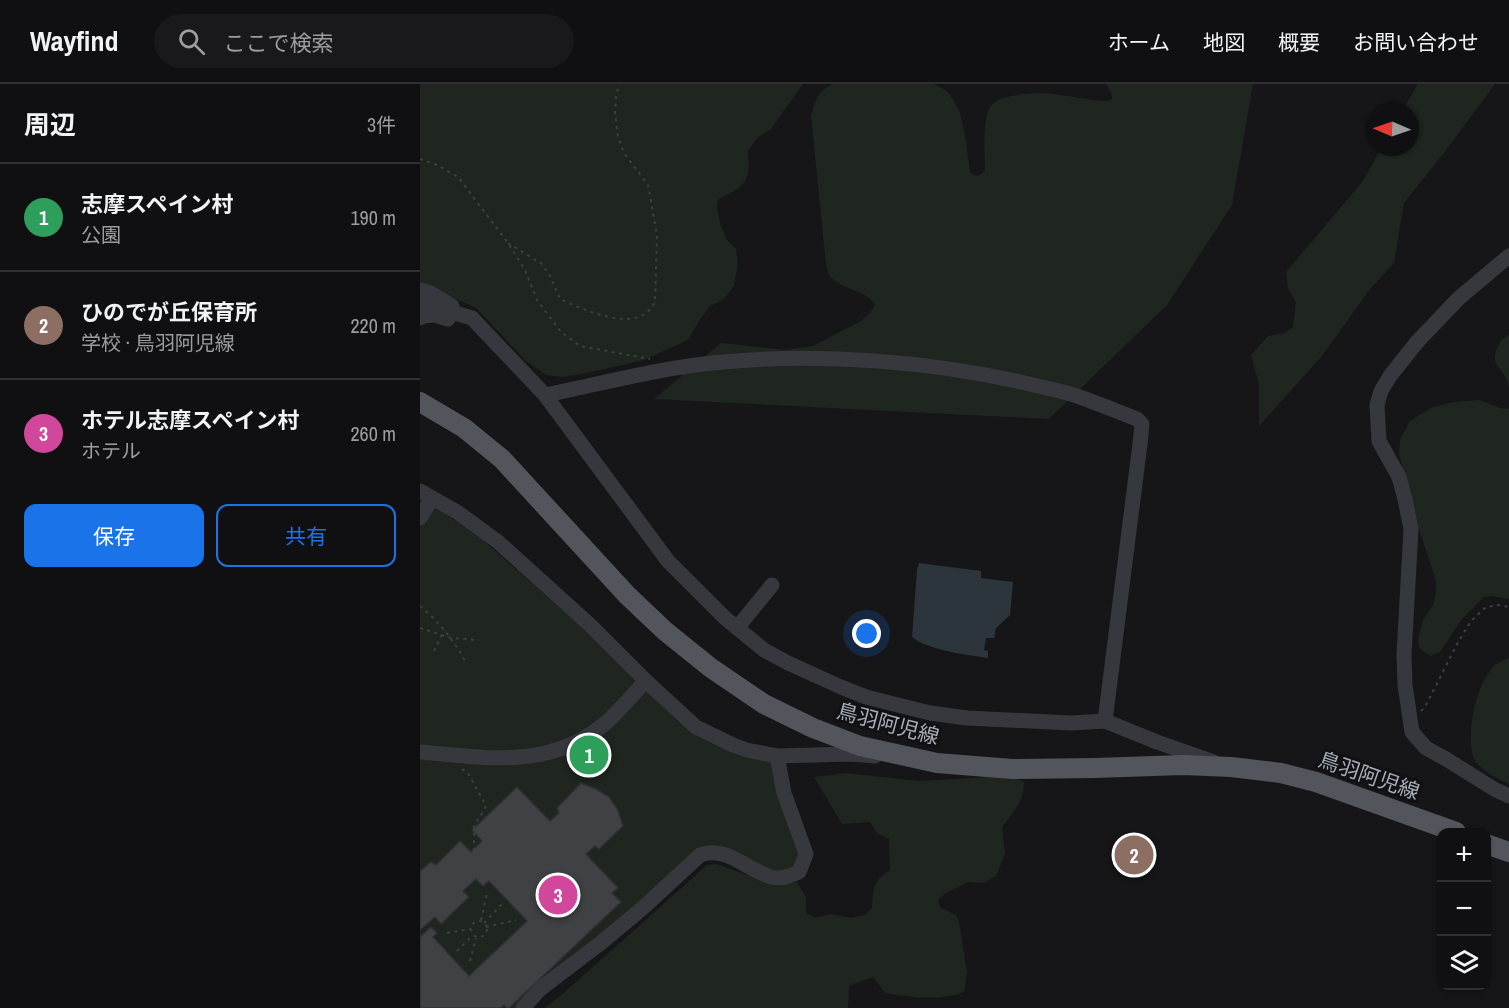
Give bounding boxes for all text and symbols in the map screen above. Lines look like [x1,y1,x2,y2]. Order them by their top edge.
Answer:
search box [154,14,574,68]
text: Wayfind [30,22,118,60]
icon: search [175,25,208,58]
text: ここで検索 [223,28,333,58]
text: ホーム [1108,28,1170,57]
text: 地図 [1203,28,1245,57]
text: 概要 [1278,28,1320,57]
text: お問い合わせ [1353,28,1479,57]
north arrow [1365,102,1419,156]
text: 周辺 [24,107,76,142]
text: 3件 [367,111,396,138]
text: 志摩スペイン村 [81,189,233,219]
text: 1 [39,204,48,231]
text: 190 m [350,204,396,231]
text: 公園 [81,221,121,248]
text: ひのでが丘保育所 [81,297,257,327]
text: 2 [39,312,48,339]
text: 220 m [350,312,396,339]
text: 学校 · 鳥羽阿児線 [81,329,235,356]
text: ホテル志摩スペイン村 [81,405,299,435]
text: 3 [39,420,48,447]
text: 260 m [350,420,396,447]
text: ホテル [81,437,141,464]
button: 保存 [24,504,204,567]
button: 共有 [216,504,396,567]
your location [852,619,881,648]
street label: 鳥羽阿児線 [834,696,943,751]
pin: 1 [570,732,608,778]
street label: 鳥羽阿児線 [1315,745,1424,806]
map controls [1437,828,1491,990]
button: + [1437,828,1491,882]
pin: 2 [1114,832,1154,878]
pin: 3 [538,872,578,918]
button: − [1437,882,1491,936]
button: layers [1437,936,1491,990]

